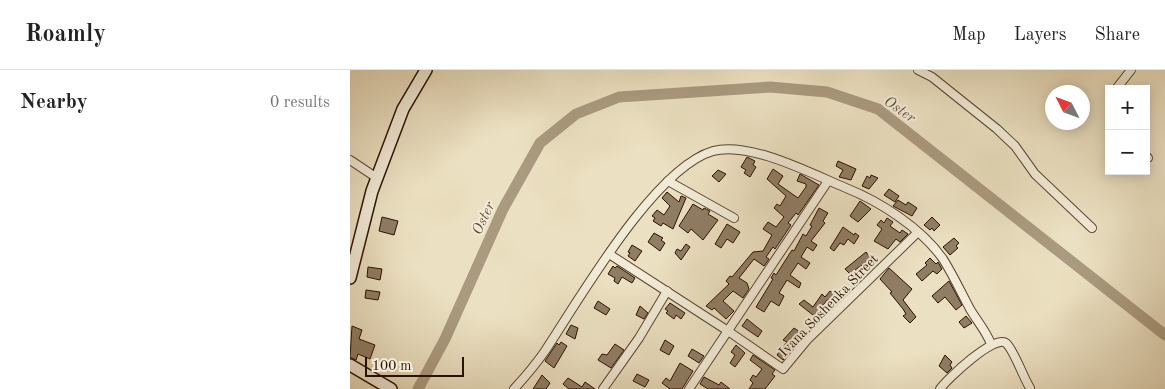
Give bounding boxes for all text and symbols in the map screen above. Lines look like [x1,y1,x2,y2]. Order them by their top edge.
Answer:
text: Roamly [25,23,106,47]
text: Map [952,26,986,44]
text: Layers [1014,26,1066,44]
text: Share [1094,26,1140,44]
north arrow [1045,85,1090,130]
map controls [1105,85,1150,175]
button: + [1105,85,1150,130]
text: Nearby [20,92,88,113]
water label: Oster [881,94,918,127]
text: 0 results [270,95,330,111]
button: − [1105,130,1150,175]
water label: Oster [470,199,499,237]
street label: Ivana Soshenka Street [776,252,881,360]
scale bar [365,354,464,377]
text: 100 m [372,359,411,373]

